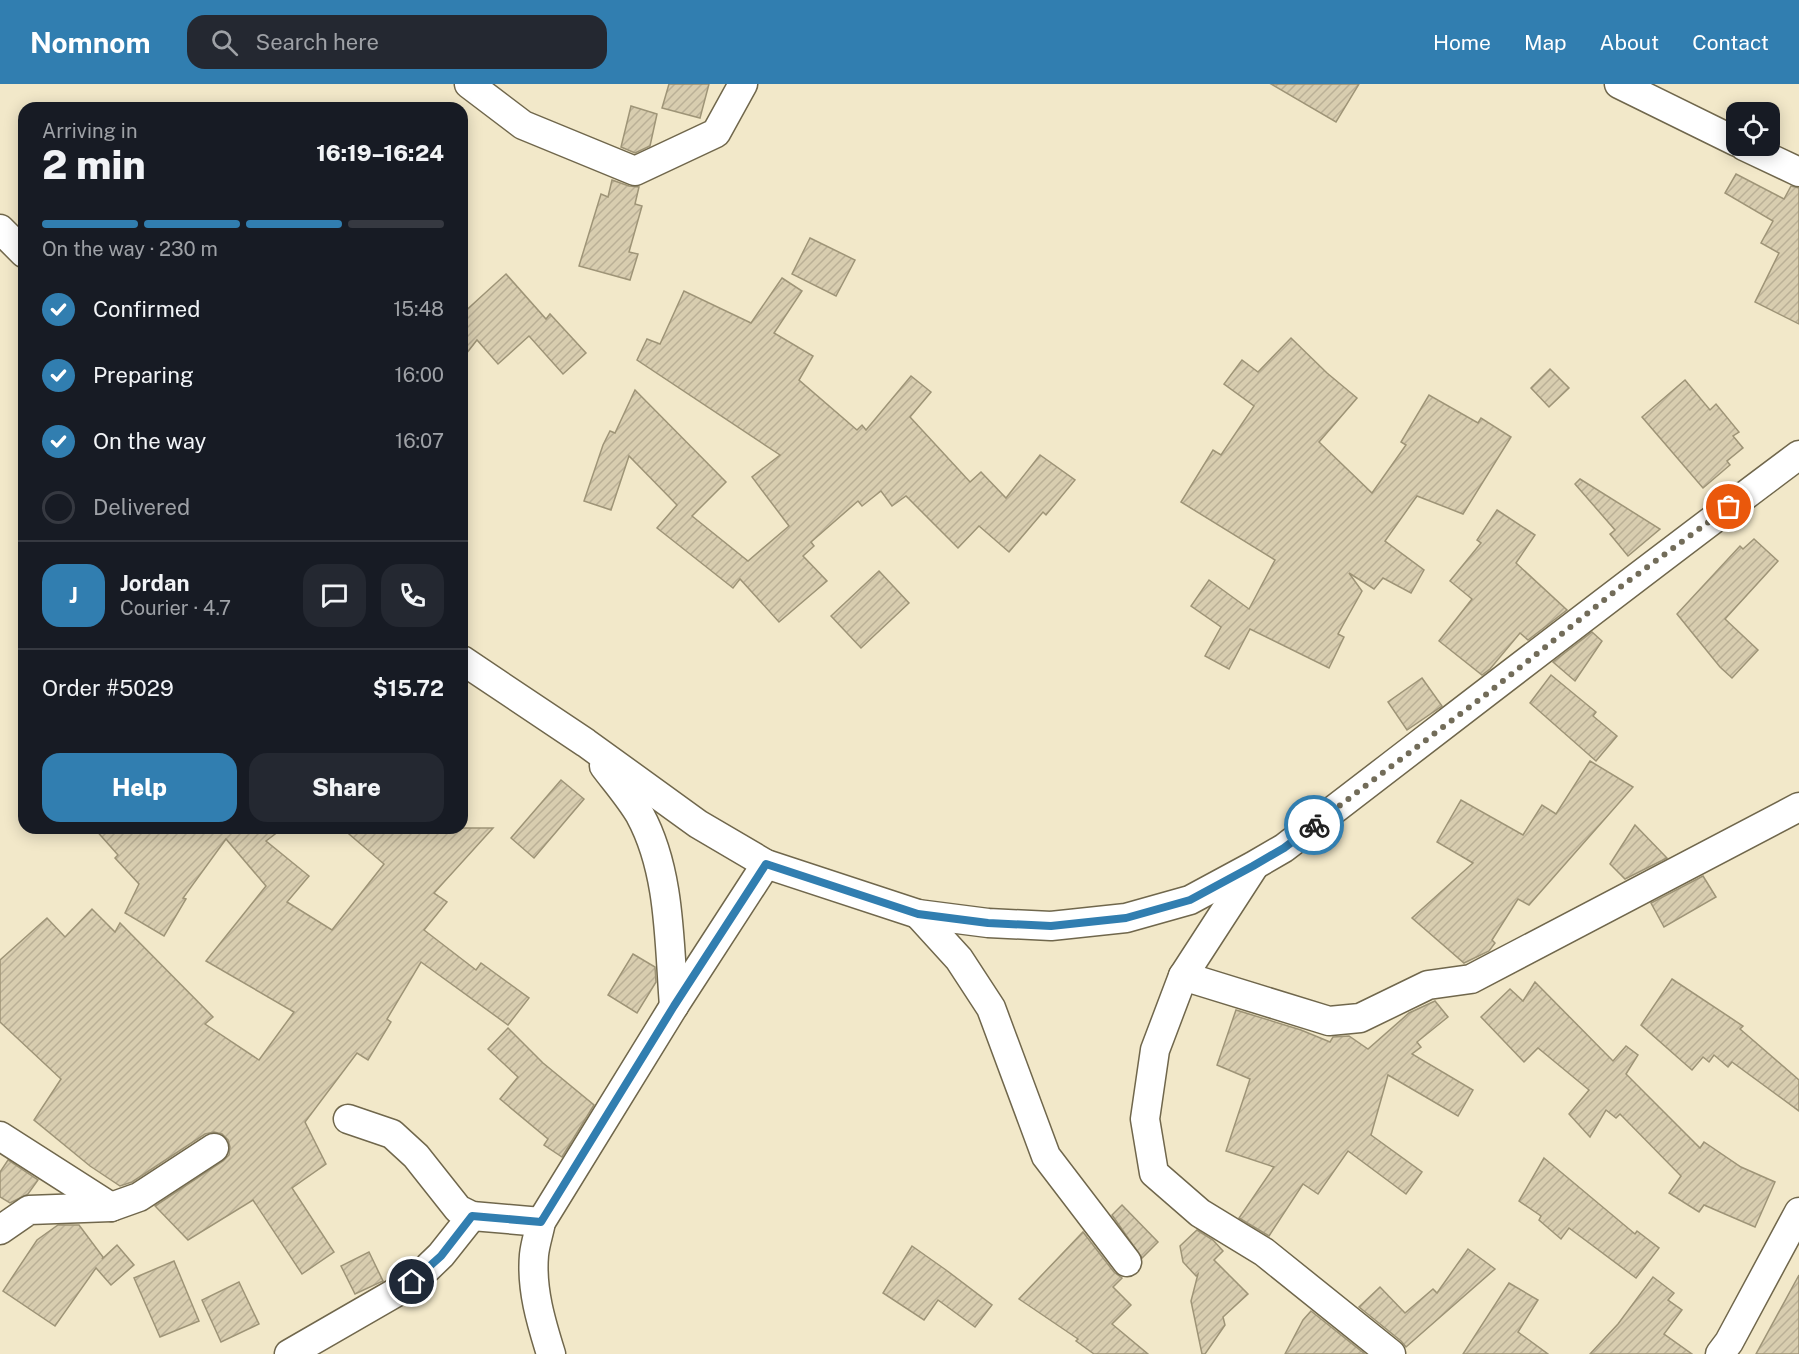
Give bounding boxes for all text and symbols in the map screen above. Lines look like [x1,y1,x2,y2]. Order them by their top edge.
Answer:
search box [187,15,607,69]
text: Nomnom [30,26,151,59]
icon: search [208,26,241,59]
text: Search here [256,29,379,55]
text: Home [1433,30,1491,55]
text: Map [1524,30,1567,55]
text: About [1600,30,1659,55]
text: Contact [1692,30,1769,55]
map controls [1726,102,1780,156]
button: locate [1726,102,1780,156]
text: Arriving in [42,119,137,143]
text: 16:19–16:24 [316,140,444,166]
text: 2 min [42,142,146,188]
text: On the way · 230 m [42,237,218,261]
icon: check [42,293,75,326]
text: Confirmed [93,296,200,322]
text: 15:48 [393,297,444,321]
icon: check [42,359,75,392]
text: Preparing [93,362,194,388]
text: 16:00 [395,363,444,387]
icon: check [42,425,75,458]
text: On the way [93,428,206,454]
text: 16:07 [395,429,444,453]
pin [1703,481,1754,532]
icon: bag [1712,490,1745,523]
text: Delivered [93,494,190,520]
button: chat [303,564,366,627]
button: phone [381,564,444,627]
text: Jordan [120,570,189,596]
text: J [69,582,78,608]
text: Courier · 4.7 [120,596,231,620]
text: Order #5029 [42,675,174,701]
text: $15.72 [373,675,444,701]
button: Help [42,753,237,822]
button: Share [249,753,444,822]
courier [1284,795,1344,855]
icon: bike [1298,809,1331,842]
pin [386,1256,437,1307]
icon: home [395,1265,428,1298]

